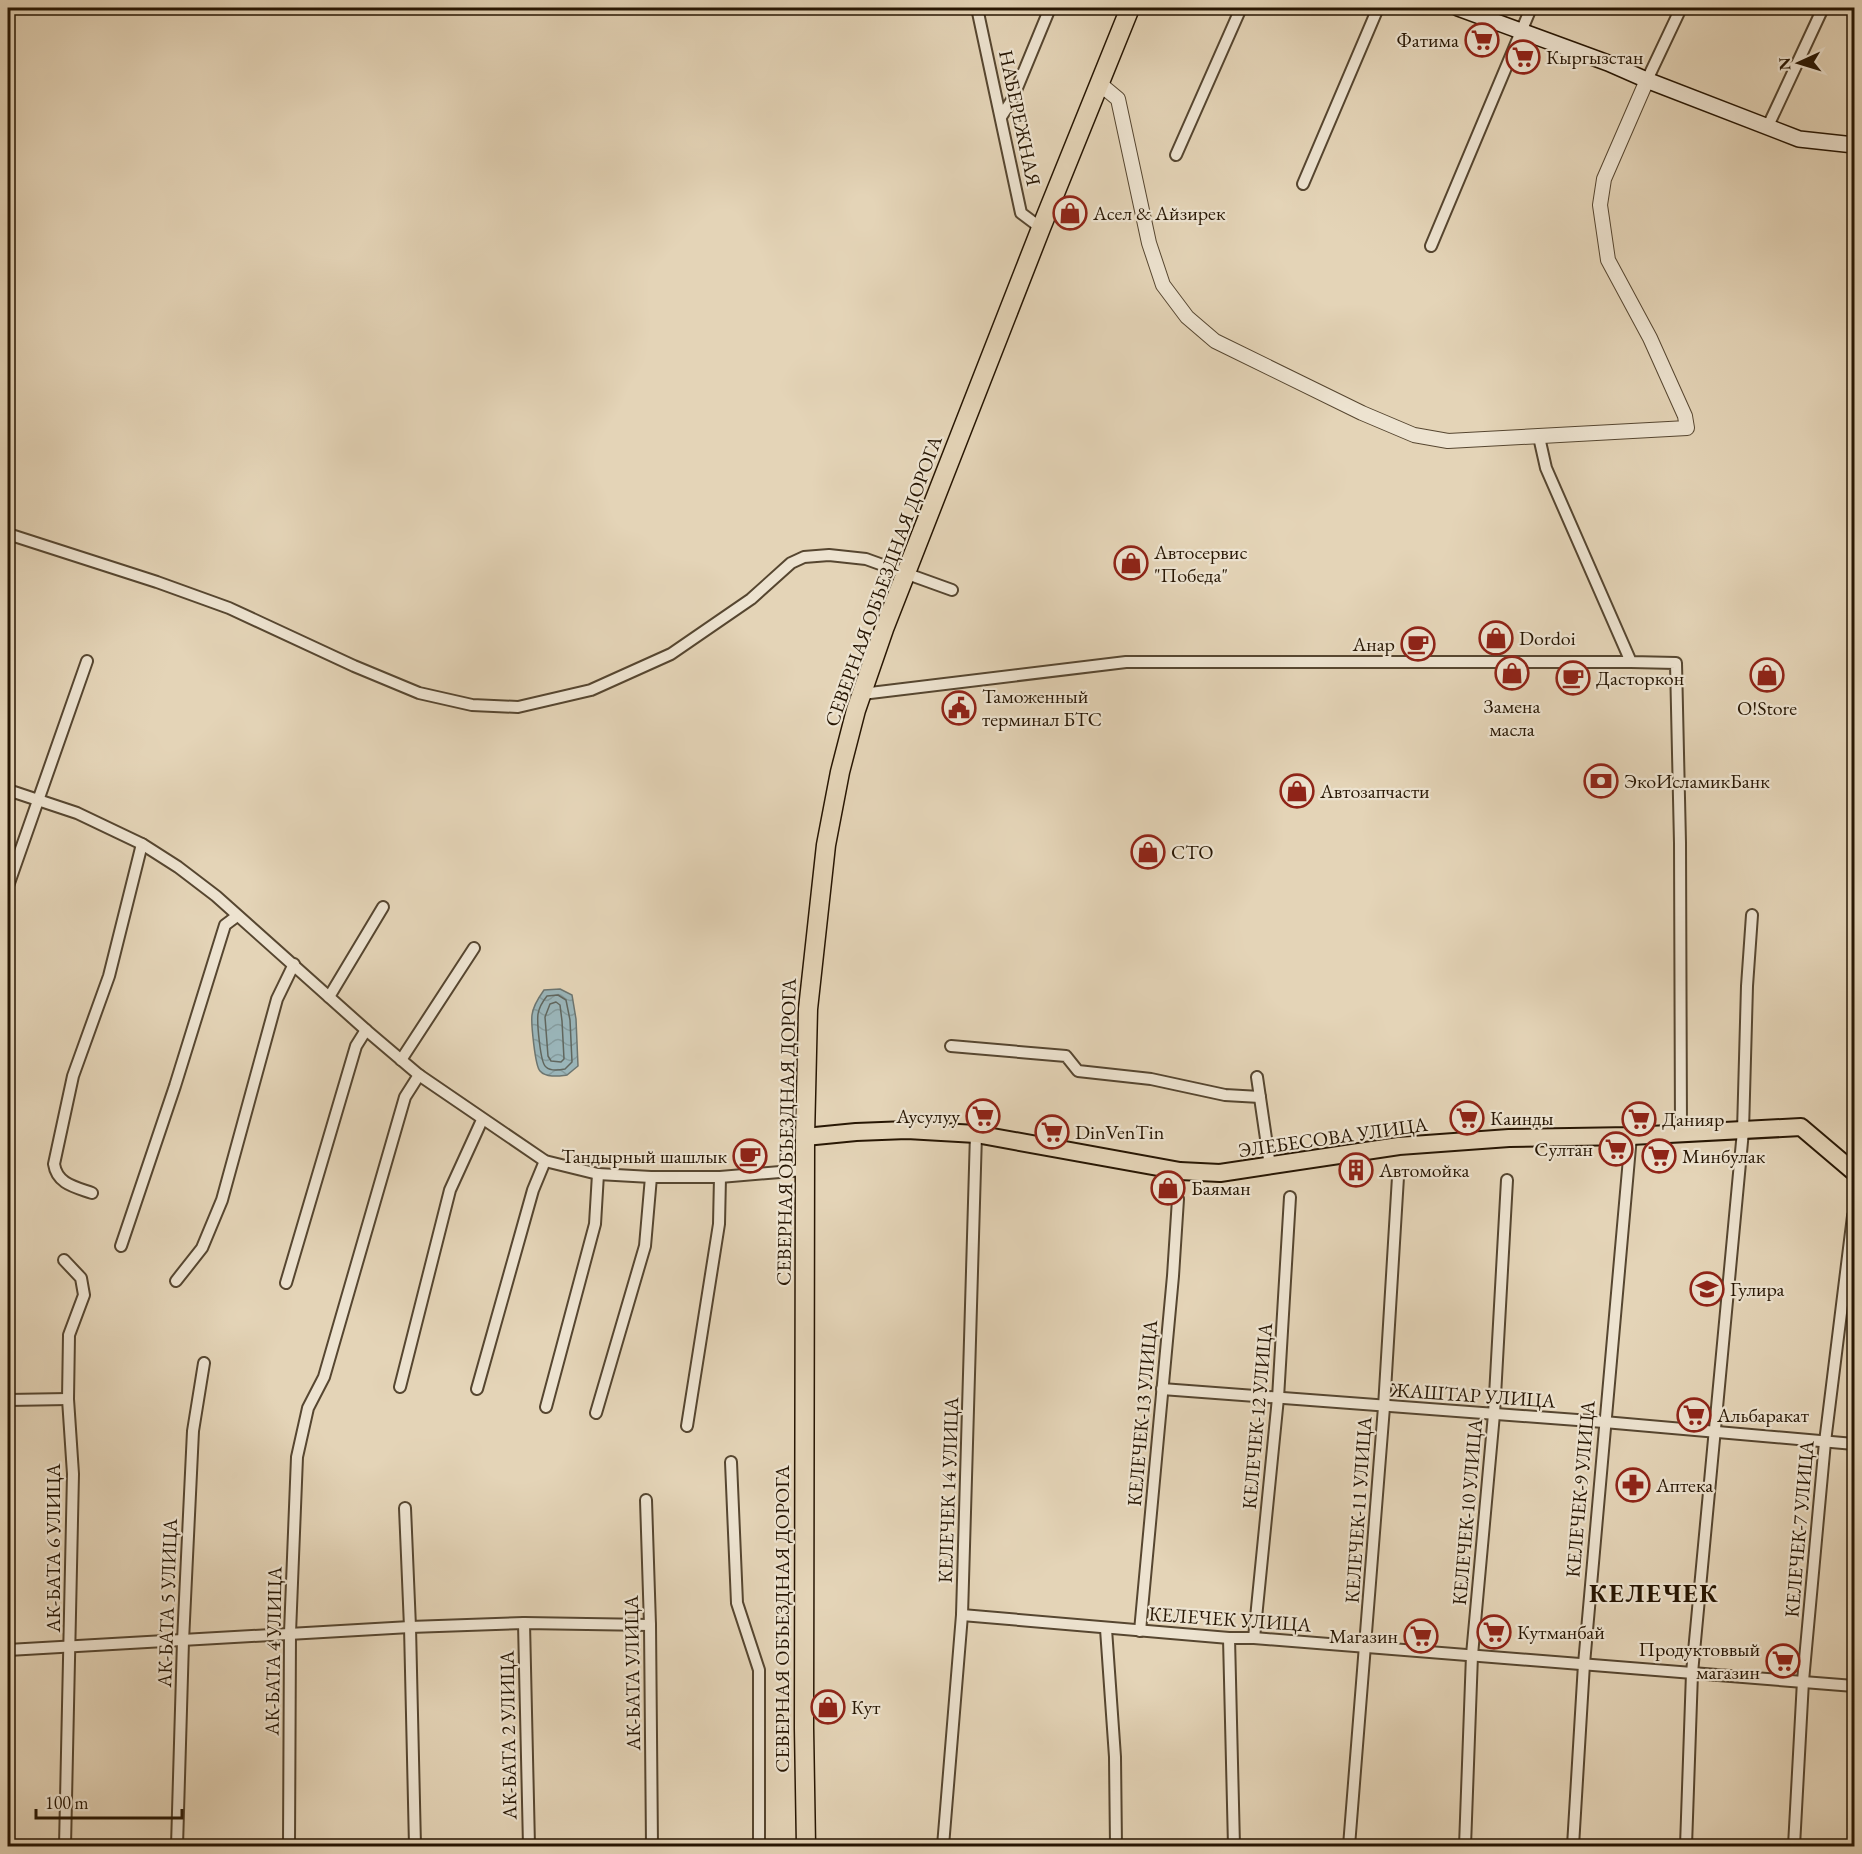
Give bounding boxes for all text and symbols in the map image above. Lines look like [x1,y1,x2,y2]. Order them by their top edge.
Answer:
supermarket icon: Фатима [1464,22,1500,58]
place label: Фатима [1397,27,1459,53]
north arrow [1769,33,1829,93]
supermarket icon: Кыргызстан [1505,39,1541,75]
place label: Кыргызстан [1546,44,1644,70]
street label: НАБЕРЕЖНАЯ [993,48,1047,188]
text: N [1774,57,1795,71]
shop icon: Асел & Айзирек [1052,195,1088,231]
place label: Асел & Айзирек [1092,200,1226,226]
street label: СЕВЕРНАЯ ОБЪЕЗДНАЯ ДОРОГА [818,432,948,730]
place label: Автосервис "Победа" [1153,539,1248,588]
shop icon: Автосервис "Победа" [1113,545,1149,581]
shop icon: Dordoi [1478,620,1514,656]
place label: Dordoi [1519,625,1576,651]
cafe icon: Анар [1400,626,1436,662]
place label: Анар [1351,631,1395,657]
shop icon: Замена масла [1494,655,1530,691]
shop icon: O!Store [1749,657,1785,693]
cafe icon: Дасторкон [1555,660,1591,696]
place label: Дасторкон [1596,665,1684,691]
place label: Таможенный терминал БТС [982,683,1102,732]
public building icon: Таможенный терминал БТС [941,690,977,726]
place label: Замена масла [1484,693,1540,742]
place label: O!Store [1737,695,1797,721]
bank icon: ЭкоИсламикБанк [1583,763,1619,799]
place label: ЭкоИсламикБанк [1624,768,1770,794]
shop icon: Автозапчасти [1279,773,1315,809]
place label: Автозапчасти [1319,778,1430,804]
shop icon: СТО [1130,834,1166,870]
place label: СТО [1171,839,1213,865]
street label: СЕВЕРНАЯ ОБЪЕЗДНАЯ ДОРОГА [770,978,802,1286]
supermarket icon: Аусулуу [965,1098,1001,1134]
supermarket icon: Каинды [1449,1100,1485,1136]
supermarket icon: Данияр [1621,1101,1657,1137]
place label: Аусулуу [895,1103,960,1129]
place label: Каинды [1490,1105,1554,1131]
place label: Данияр [1662,1106,1724,1132]
street label: ЭЛЕБЕСОВА УЛИЦА [1237,1111,1430,1163]
supermarket icon: DinVenTin [1034,1114,1070,1150]
place label: DinVenTin [1075,1119,1165,1145]
supermarket icon: Султан [1598,1131,1634,1167]
place label: Султан [1534,1136,1593,1162]
cafe icon: Тандырный шашлык [732,1138,768,1174]
supermarket icon: Минбулак [1641,1138,1677,1174]
place label: Тандырный шашлык [561,1143,727,1169]
place label: Минбулак [1682,1143,1766,1169]
building icon: Автомойка [1338,1152,1374,1188]
place label: Автомойка [1378,1157,1469,1183]
shop icon: Баяман [1150,1170,1186,1206]
place label: Баяман [1191,1175,1251,1201]
school or university icon: Гулира [1689,1271,1725,1307]
place label: Гулира [1730,1276,1785,1302]
street label: КЕЛЕЧЕК-13 УЛИЦА [1121,1319,1163,1507]
street label: КЕЛЕЧЕК-12 УЛИЦА [1236,1322,1278,1510]
street label: ЖАШТАР УЛИЦА [1388,1376,1557,1414]
street label: КЕЛЕЧЕК 14 УЛИЦА [932,1396,964,1584]
supermarket icon: Альбаракат [1676,1397,1712,1433]
street label: КЕЛЕЧЕК-9 УЛИЦА [1559,1399,1601,1579]
place label: Альбаракат [1716,1402,1809,1428]
street label: КЕЛЕЧЕК-11 УЛИЦА [1339,1416,1378,1604]
street label: КЕЛЕЧЕК-10 УЛИЦА [1446,1418,1488,1606]
street label: КЕЛЕЧЕК-7 УЛИЦА [1778,1439,1820,1619]
street label: АК-БАТА 6 УЛИЦА [40,1463,66,1634]
street label: СЕВЕРНАЯ ОБЪЕЗДНАЯ ДОРОГА [769,1465,795,1773]
pharmacy icon: Аптека [1615,1467,1651,1503]
place label: Аптека [1655,1472,1713,1498]
street label: АК-БАТА 5 УЛИЦА [151,1518,183,1689]
street label: АК-БАТА 4 УЛИЦА [259,1566,287,1737]
district label: КЕЛЕЧЕК [1589,1576,1719,1610]
street label: АК-БАТА УЛИЦА [618,1595,646,1752]
street label: КЕЛЕЧЕК УЛИЦА [1148,1600,1312,1638]
supermarket icon: Кутманбай [1476,1614,1512,1650]
supermarket icon: Магазин [1403,1618,1439,1654]
place label: Кутманбай [1517,1619,1605,1645]
place label: Магазин [1329,1623,1398,1649]
place label: Продуктоввый магазин [1638,1636,1760,1685]
supermarket icon: Продуктоввый магазин [1765,1643,1801,1679]
street label: АК-БАТА 2 УЛИЦА [494,1650,522,1821]
shop icon: Кут [810,1689,846,1725]
place label: Кут [851,1694,880,1720]
scale bar [36,1782,182,1820]
text: 100 m [45,1791,89,1814]

